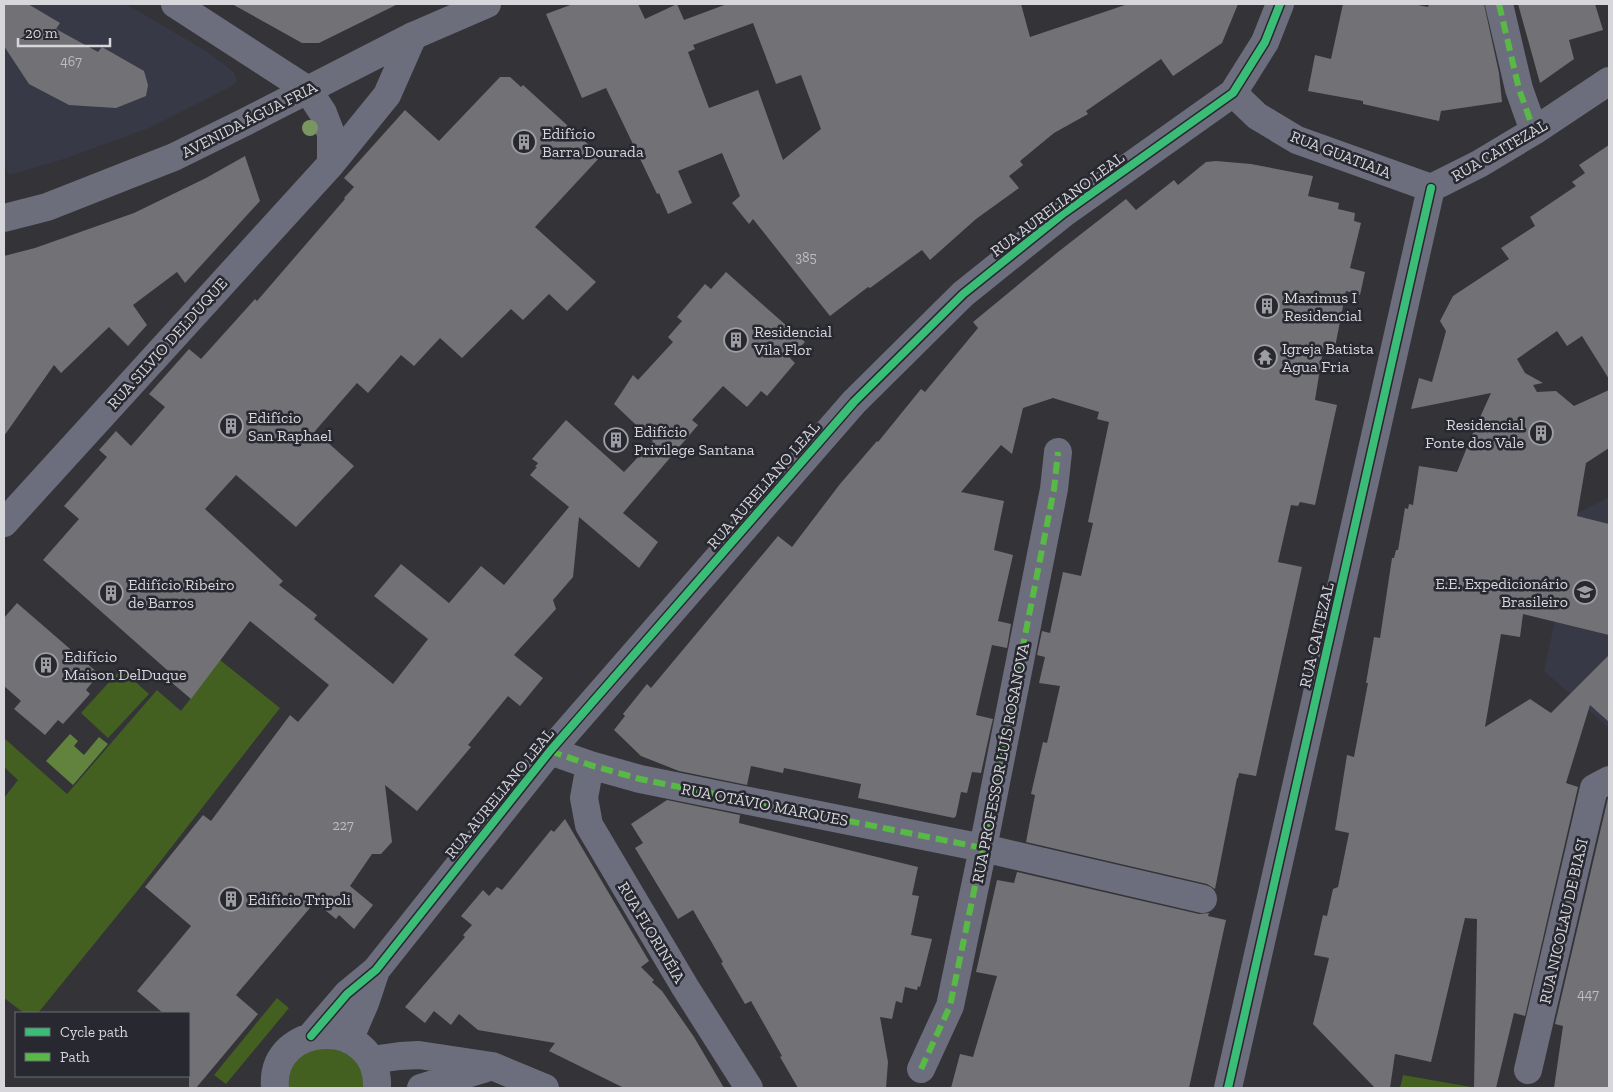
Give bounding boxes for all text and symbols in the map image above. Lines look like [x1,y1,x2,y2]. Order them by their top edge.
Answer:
scale bar [18,15,110,47]
text: 20 m [25,24,58,42]
house number: 467 [60,53,82,70]
street label: AVENIDA ÁGUA FRIA [178,77,321,162]
street label: RUA CAITEZAL [1448,115,1551,186]
place label: Edifício Barra Dourada [542,124,644,161]
street label: RUA GUATIAIA [1288,127,1394,183]
building icon: Edifício Barra Dourada [511,129,537,155]
street label: RUA AURELIANO LEAL [987,148,1128,261]
house number: 385 [795,249,817,266]
street label: RUA SILVIO DELDUQUE [103,274,231,413]
place label: Maximus I Residencial [1284,288,1362,325]
building icon: Maximus I Residencial [1254,293,1280,319]
place label: Residencial Vila Flor [753,322,832,359]
building icon: Residencial Vila Flor [723,327,749,353]
place label: Igreja Batista Agua Fria [1282,339,1374,376]
temple icon: Igreja Batista Agua Fria [1252,344,1278,370]
place label: Edifício San Raphael [248,408,332,445]
building icon: Edifício San Raphael [218,413,244,439]
place label: Residencial Fonte dos Vale [1425,415,1524,452]
street label: RUA AURELIANO LEAL [703,418,824,553]
building icon: Residencial Fonte dos Vale [1528,420,1554,446]
place label: Edifício Privilege Santana [634,422,755,459]
building icon: Edifício Privilege Santana [603,427,629,453]
place label: E.E. Expedicionário Brasileiro [1435,574,1568,611]
place label: Edifício Ribeiro de Barros [128,575,235,612]
school or university icon: E.E. Expedicionário Brasileiro [1572,579,1598,605]
building icon: Edifício Ribeiro de Barros [98,580,124,606]
street label: RUA CAITEZAL [1295,580,1338,690]
street label: RUA PROFESSOR LUÍS ROSANOVA [968,641,1033,885]
place label: Edifício Maison DelDuque [64,647,187,684]
building icon: Edifício Maison DelDuque [33,652,59,678]
street label: RUA AURELIANO LEAL [441,724,558,862]
street label: RUA OTÁVIO MARQUES [680,779,850,830]
house number: 227 [332,817,354,834]
street label: RUA NICOLAU DE BIASI [1535,837,1592,1006]
street label: RUA FLORINÉIA [614,878,690,987]
building icon: Edifício Tripoli [218,886,244,912]
place label: Edifício Tripoli [248,890,352,909]
house number: 447 [1577,986,1599,1003]
legend [15,1012,190,1077]
text: Cycle path [60,1023,129,1041]
text: Path [60,1048,90,1066]

